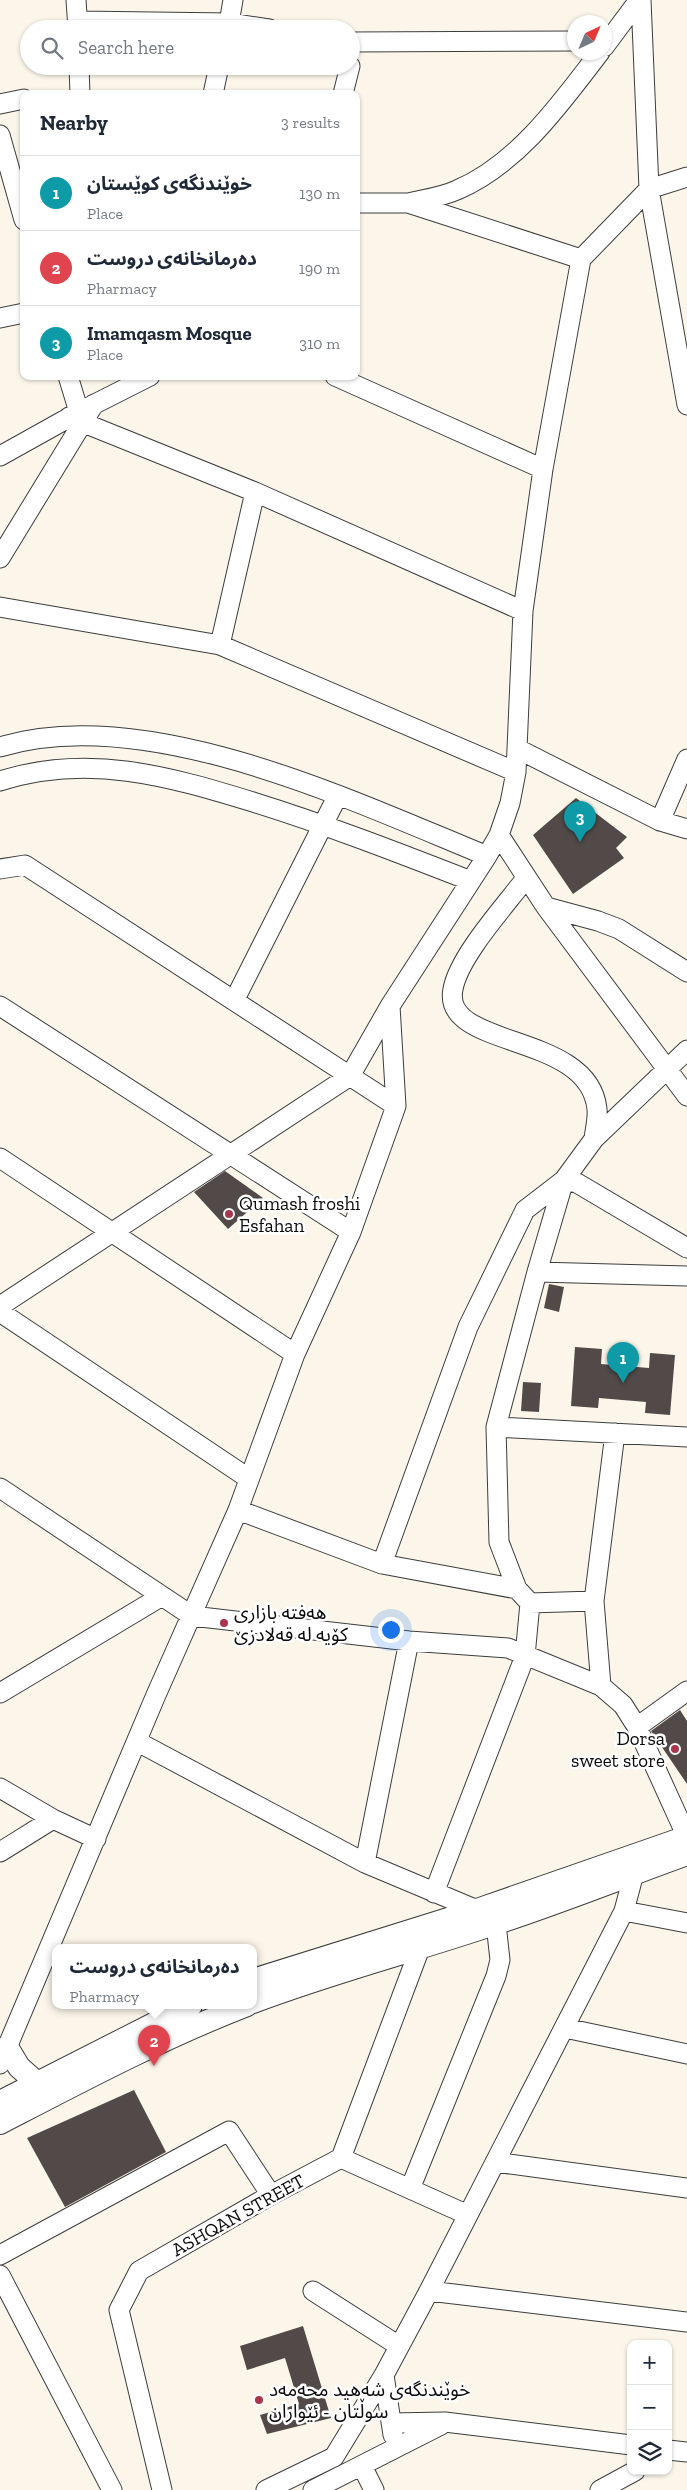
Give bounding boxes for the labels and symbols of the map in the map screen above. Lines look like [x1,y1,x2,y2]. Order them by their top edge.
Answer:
north arrow [567,15,612,60]
pin: 3 [564,801,596,842]
place label: Qumash froshi Esfahan [239,1192,360,1237]
marker: Qumash froshi Esfahan [223,1208,235,1220]
pin: 1 [607,1342,639,1383]
place label: هەفتە بازاری کۆیە لە قەلادزێ [234,1601,349,1646]
marker: هەفتە بازاری کۆیە لە قەلادزێ [218,1617,230,1629]
your location [378,1617,404,1643]
place label: Dorsa sweet store [571,1727,665,1772]
marker: Dorsa sweet store [669,1743,681,1755]
pin: 2 [138,2025,170,2066]
street label: ASHQAN STREET [168,2169,309,2261]
place label: خوێندنگەی شەهید محەمەد سوڵتان - ئێواران [269,2378,470,2423]
marker: خوێندنگەی شەهید محەمەد سوڵتان - ئێواران [253,2394,265,2406]

